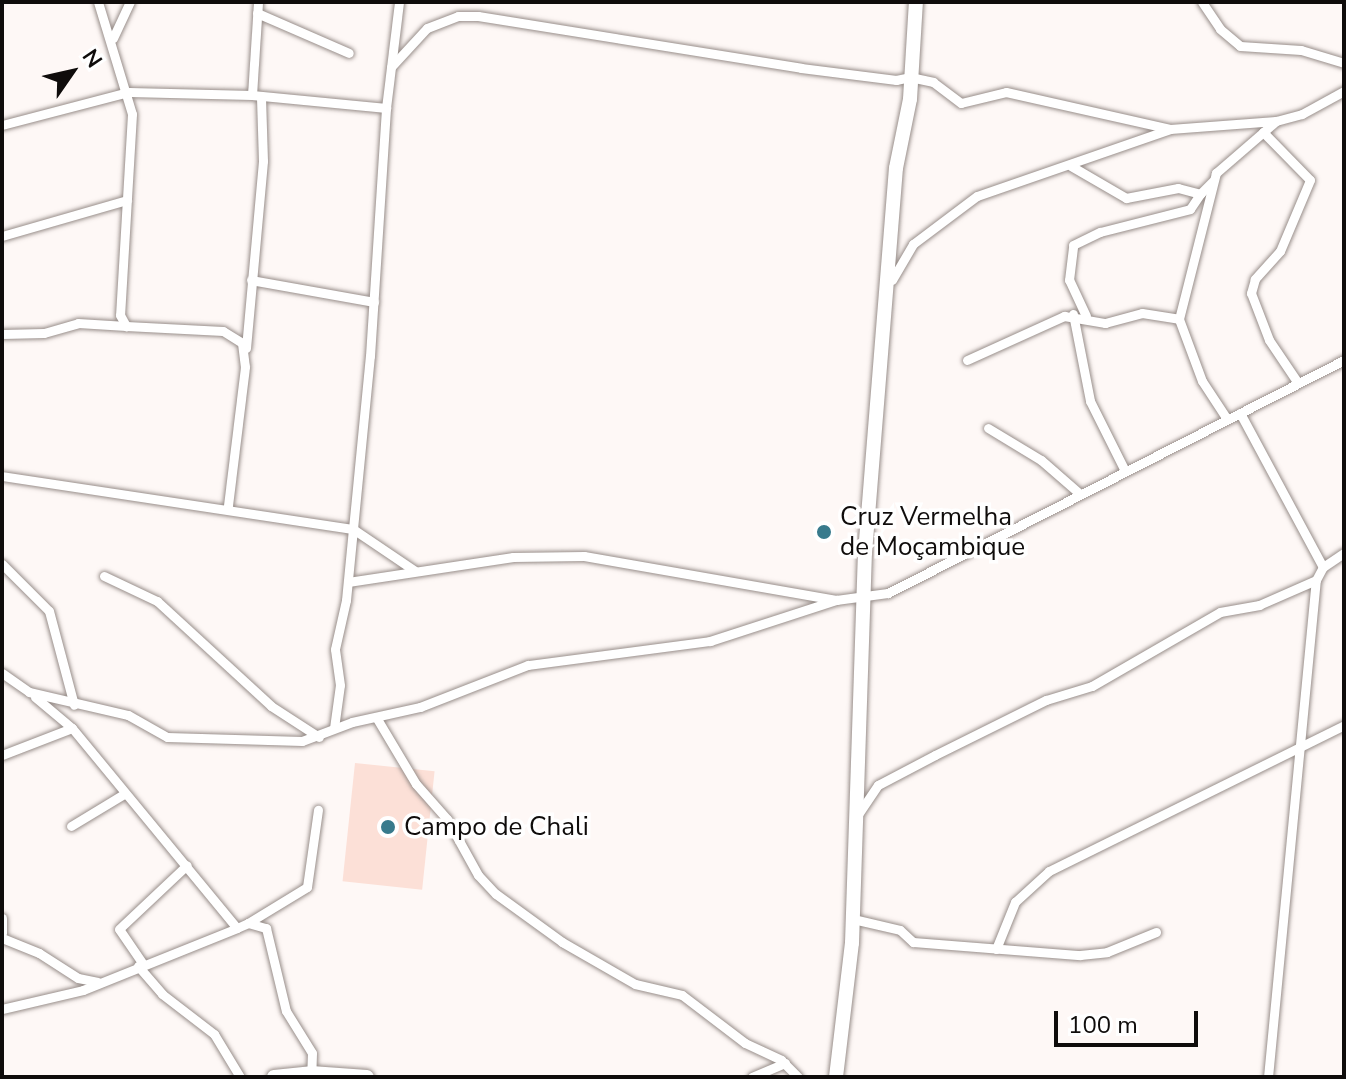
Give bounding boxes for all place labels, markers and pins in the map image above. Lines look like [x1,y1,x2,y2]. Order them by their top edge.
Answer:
place label: Cruz Vermelha de Moçambique [840,501,1025,562]
marker: Cruz Vermelha de Moçambique [815,523,833,541]
place label: Campo de Chali [404,811,589,843]
marker: Campo de Chali [379,818,397,836]

